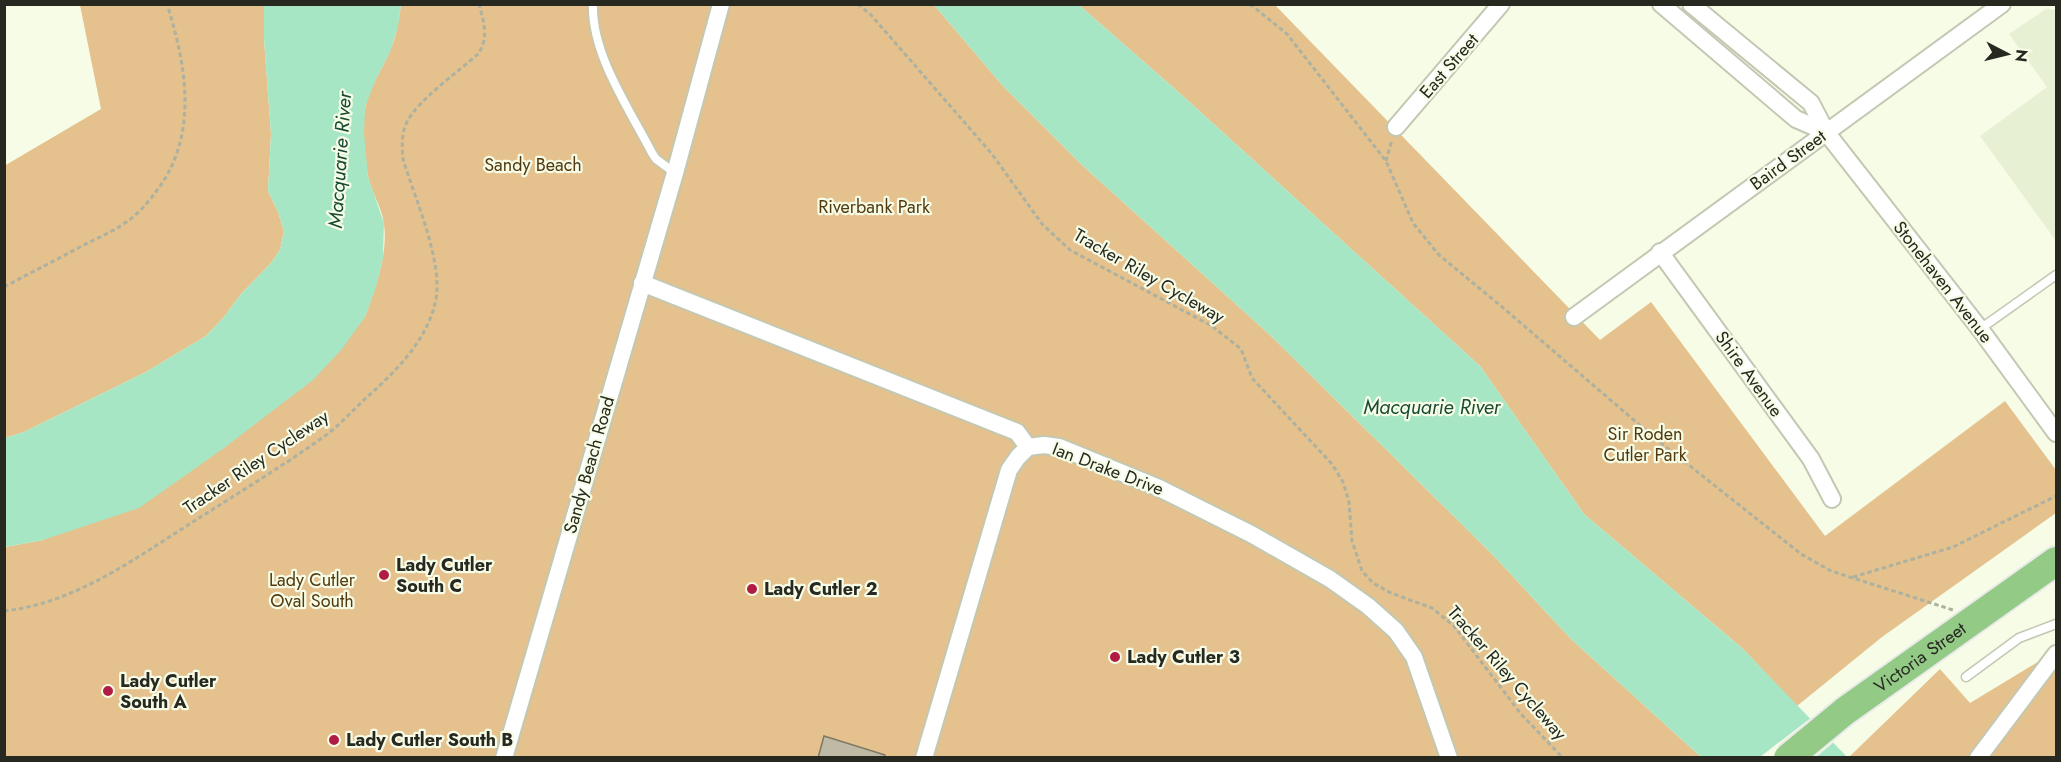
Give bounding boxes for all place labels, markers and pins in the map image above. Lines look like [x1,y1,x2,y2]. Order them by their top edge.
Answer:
place label: Lady Cutler South C [396,552,493,599]
marker: Lady Cutler South C [377,568,391,582]
place label: Lady Cutler 2 [764,576,878,602]
marker: Lady Cutler 2 [745,582,759,596]
place label: Lady Cutler 3 [1127,644,1240,670]
marker: Lady Cutler 3 [1108,650,1122,664]
place label: Lady Cutler South A [120,668,217,715]
marker: Lady Cutler South A [101,684,115,698]
place label: Lady Cutler South B [346,727,513,753]
marker: Lady Cutler South B [327,733,341,747]

